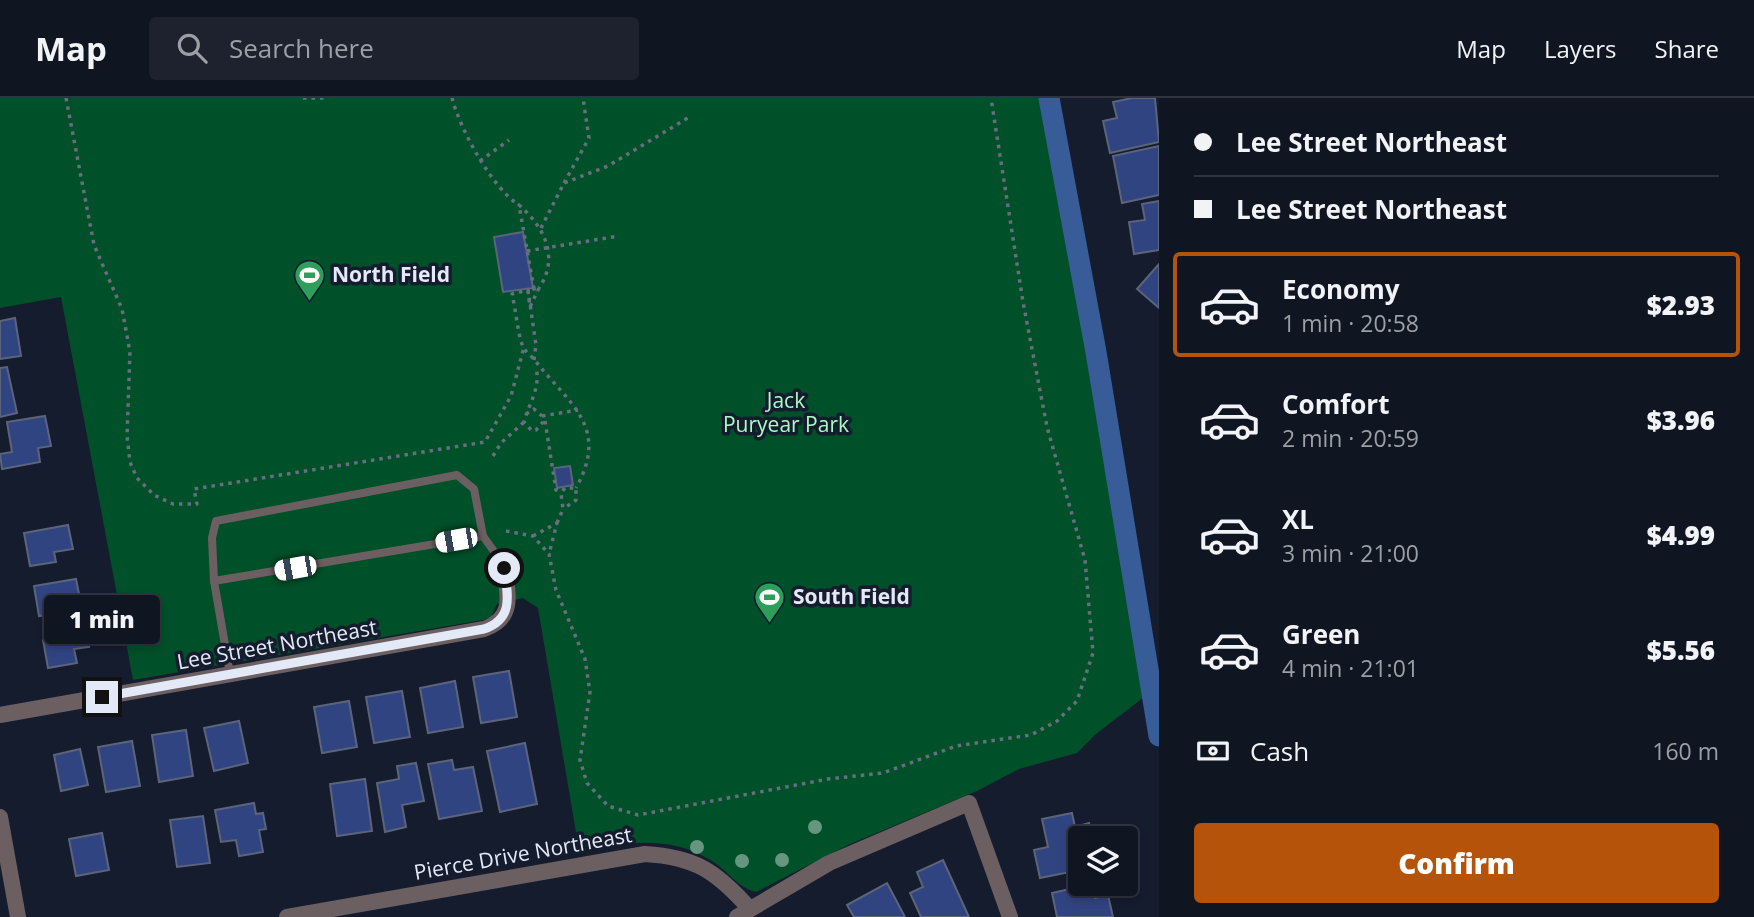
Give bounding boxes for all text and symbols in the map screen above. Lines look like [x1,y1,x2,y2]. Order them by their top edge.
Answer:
search box [149,17,639,80]
text: Map [35,26,107,71]
icon: search [173,29,211,67]
text: Search here [229,30,374,66]
text: Map [1456,32,1506,65]
text: Layers [1544,32,1617,65]
text: Share [1655,32,1719,65]
text: Lee Street Northeast [1236,124,1507,160]
text: Lee Street Northeast [1236,191,1507,227]
sports icon: North Field [292,258,326,302]
place label: North Field [332,260,450,288]
text: Economy [1282,271,1400,307]
icon: car [1198,273,1261,336]
text: $2.93 [1647,287,1715,323]
text: 1 min · 20:58 [1282,307,1419,339]
park label: Jack Puryear Park [723,386,849,438]
text: Comfort [1282,386,1389,422]
icon: car [1198,388,1261,451]
text: $3.96 [1647,402,1715,438]
text: 2 min · 20:59 [1282,422,1419,454]
text: XL [1282,501,1314,537]
icon: car [1198,503,1261,566]
text: $4.99 [1647,517,1715,553]
car [434,526,479,554]
text: 3 min · 21:00 [1282,537,1419,569]
route start [488,552,520,584]
car [273,554,318,582]
sports icon: South Field [753,580,787,624]
place label: South Field [793,582,910,610]
callout: 1 min [44,596,160,644]
text: 1 min [69,603,135,635]
street label: Lee Street Northeast [175,613,379,675]
text: Green [1282,616,1360,652]
icon: car [1198,618,1261,681]
text: $5.56 [1647,632,1715,668]
text: 4 min · 21:01 [1282,652,1419,684]
route end [86,681,118,713]
icon: cash [1194,732,1232,770]
text: Cash [1250,733,1309,769]
text: 160 m [1652,735,1719,767]
street label: Pierce Drive Northeast [412,820,634,886]
button: Confirm [1194,823,1719,903]
map controls [1068,826,1138,896]
button: layers [1068,826,1138,896]

